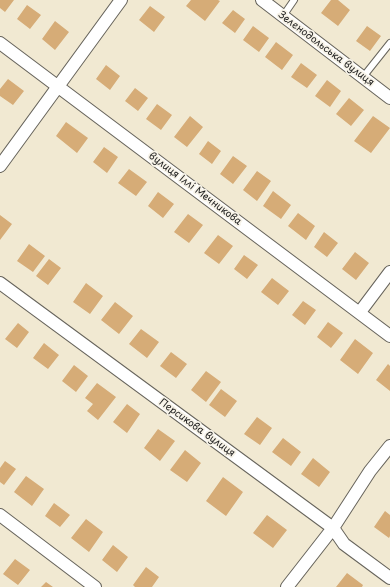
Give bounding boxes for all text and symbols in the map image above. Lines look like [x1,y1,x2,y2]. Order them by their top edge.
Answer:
street label: Зеленодольська вулиця [276,9,376,89]
street label: вулиця Іллі Мечникова [146,150,244,228]
street label: Персикова вулиця [157,396,237,460]

